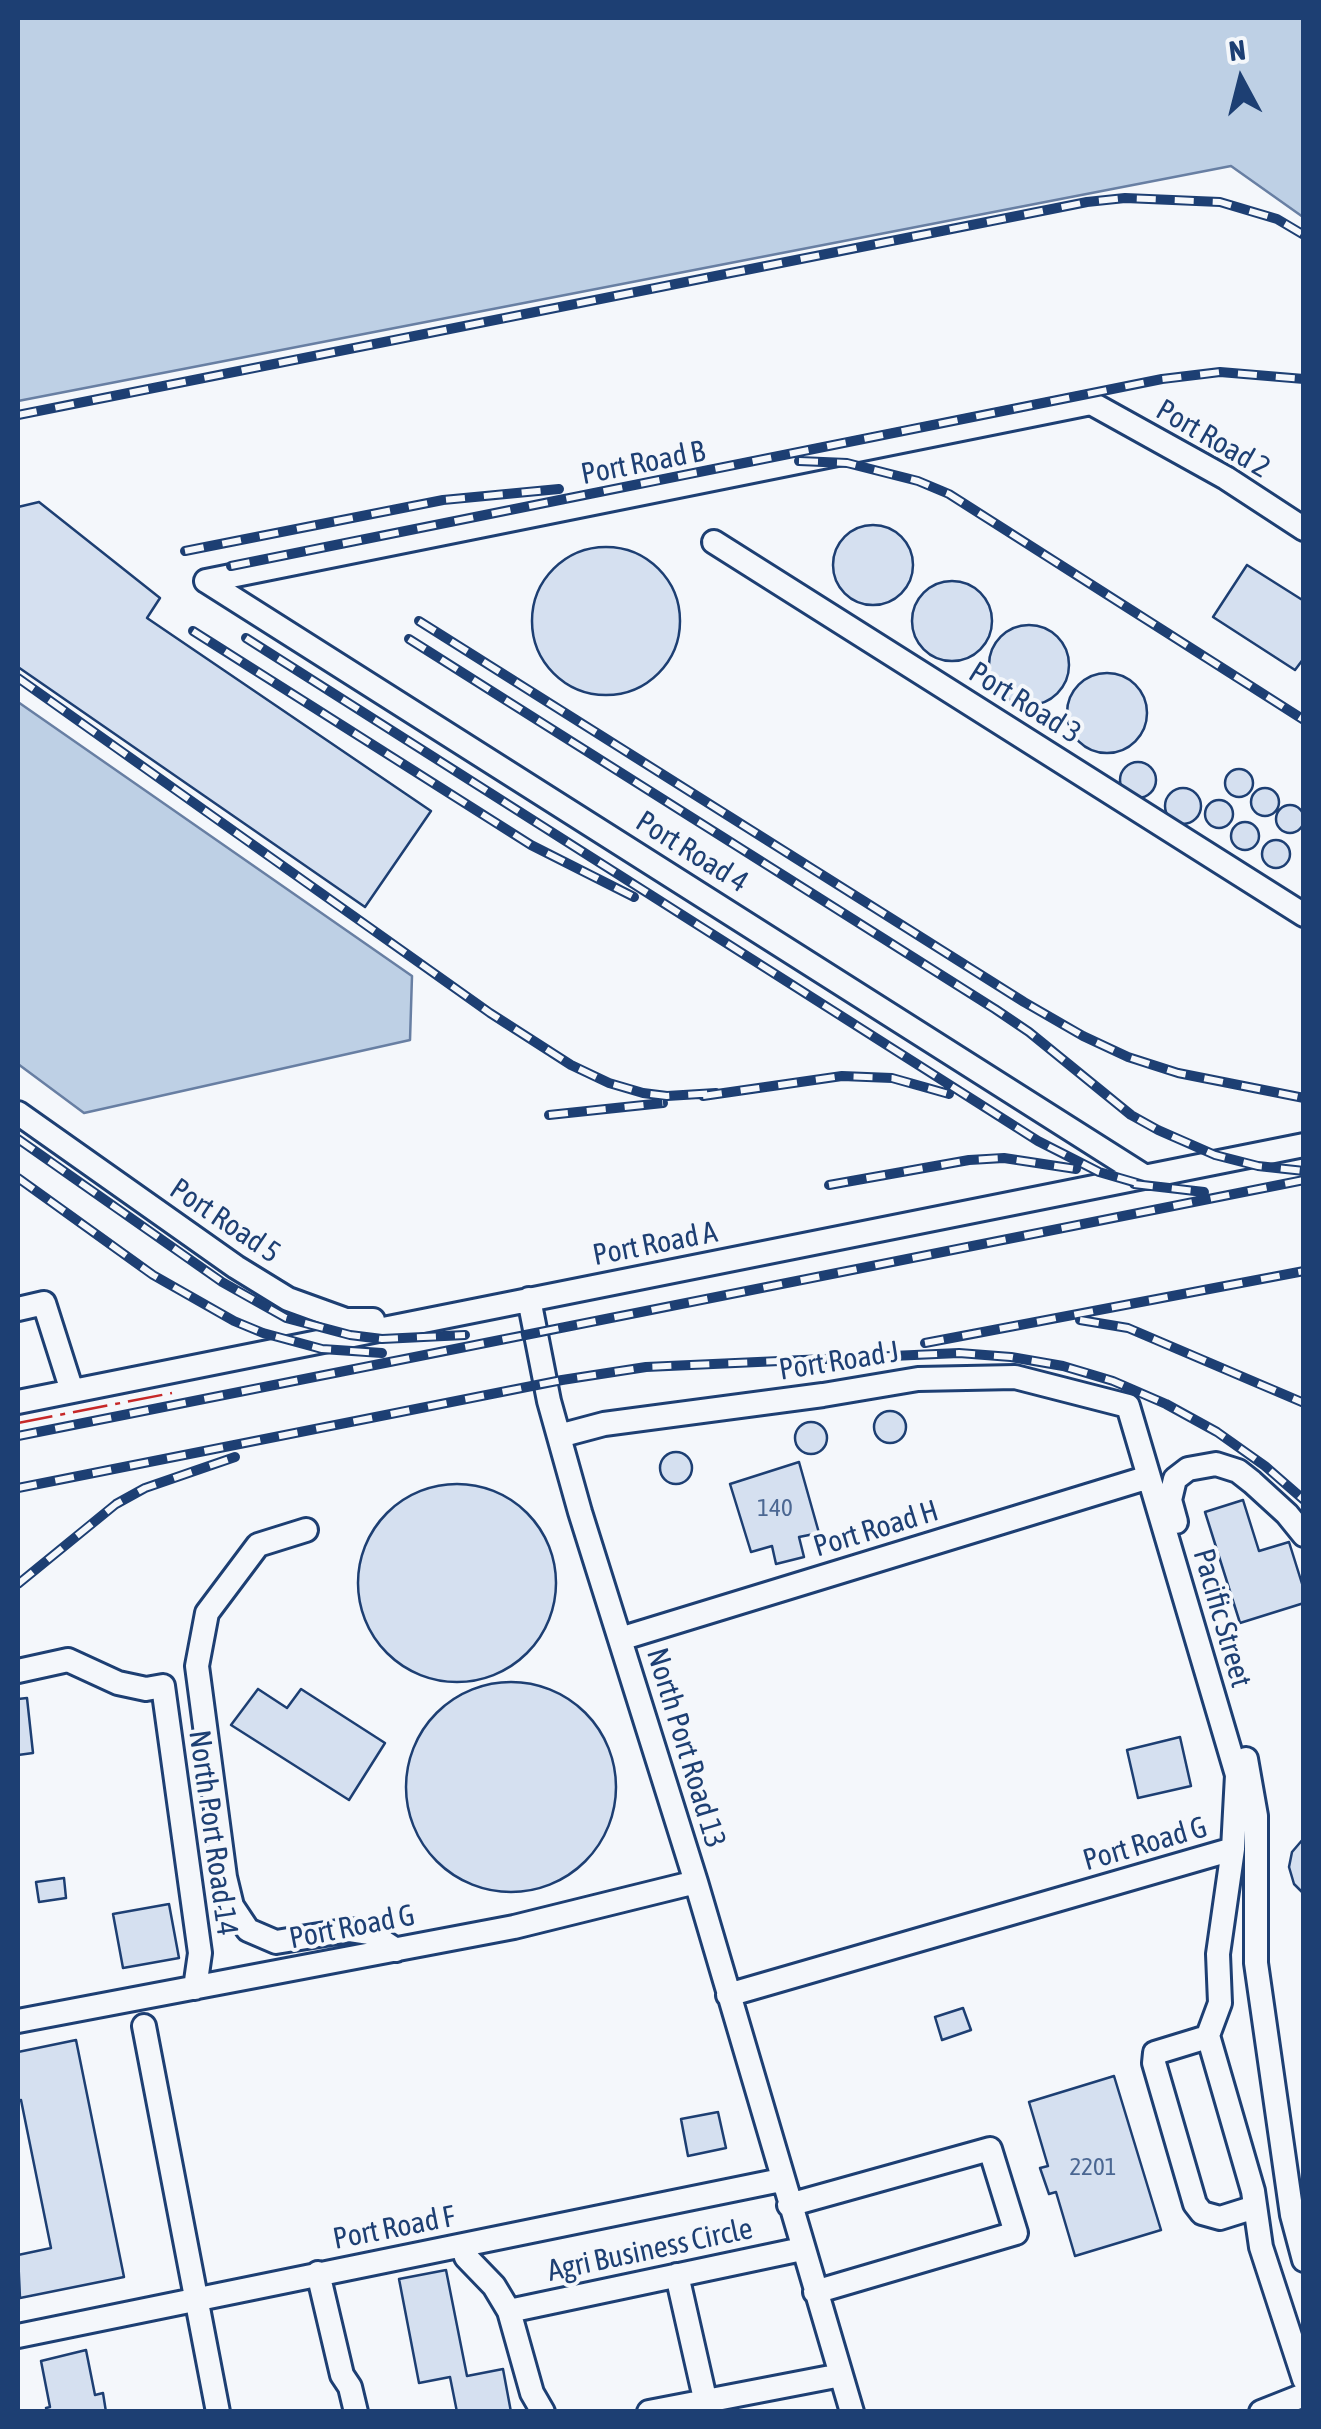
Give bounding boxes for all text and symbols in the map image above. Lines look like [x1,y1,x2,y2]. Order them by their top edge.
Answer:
north arrow [1191,30,1291,130]
text: N [1227,33,1247,67]
street label: Port Road 2 [1150,392,1276,486]
street label: Port Road B [578,433,708,493]
street label: Port Road 3 [962,655,1088,751]
street label: Port Road 4 [629,804,755,900]
street label: Port Road 5 [163,1171,287,1271]
street label: Port Road A [590,1214,720,1274]
street label: Port Road J [777,1334,901,1388]
house number: 140 [757,1493,793,1523]
street label: Port Road H [809,1493,943,1565]
street label: Pacific Street [1185,1545,1259,1691]
street label: North Port Road 13 [639,1644,733,1852]
street label: North Port Road 14 [181,1728,245,1938]
street label: Port Road G [1079,1809,1211,1879]
street label: Port Road G [286,1897,418,1957]
house number: 2201 [1070,2152,1116,2182]
street label: Port Road F [330,2199,458,2257]
street label: Agri Business Circle [544,2211,756,2289]

